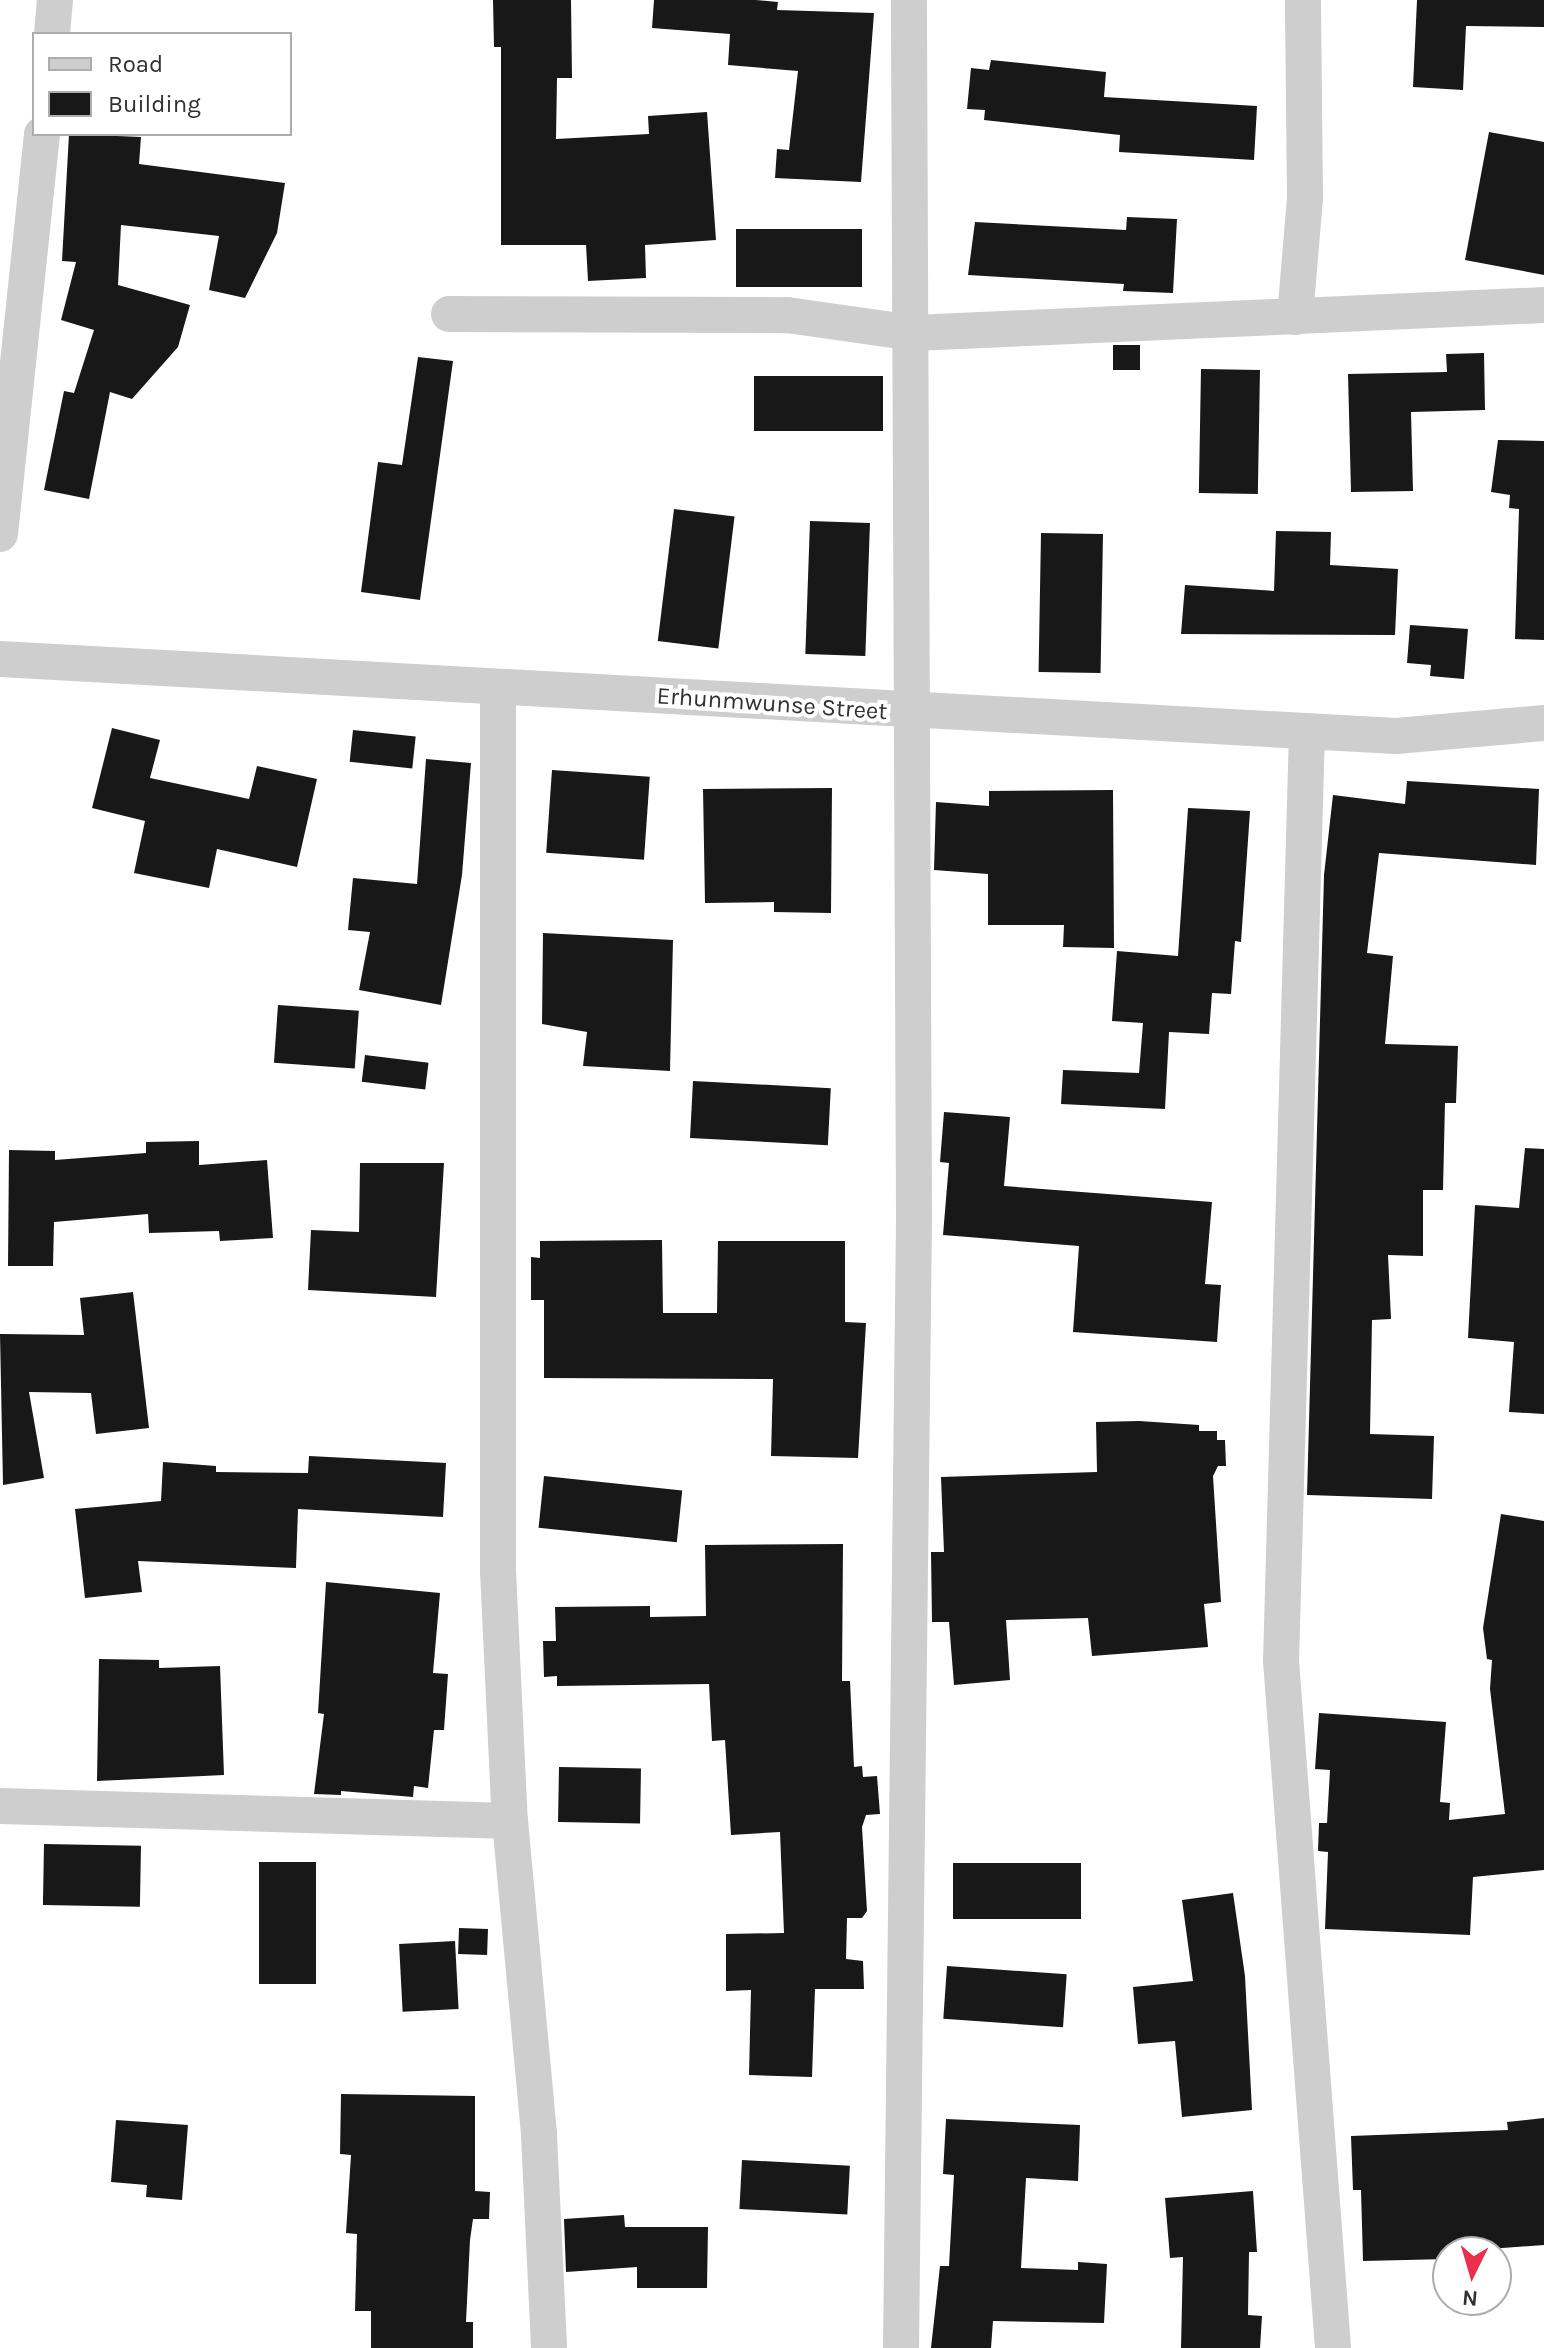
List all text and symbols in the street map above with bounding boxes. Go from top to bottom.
legend [32,32,292,136]
text: Road [108,50,163,78]
text: Building [108,90,201,118]
street label: Erhunmwunse Street [656,682,888,726]
north arrow [1432,2236,1512,2316]
text: N [1461,2284,1479,2312]

